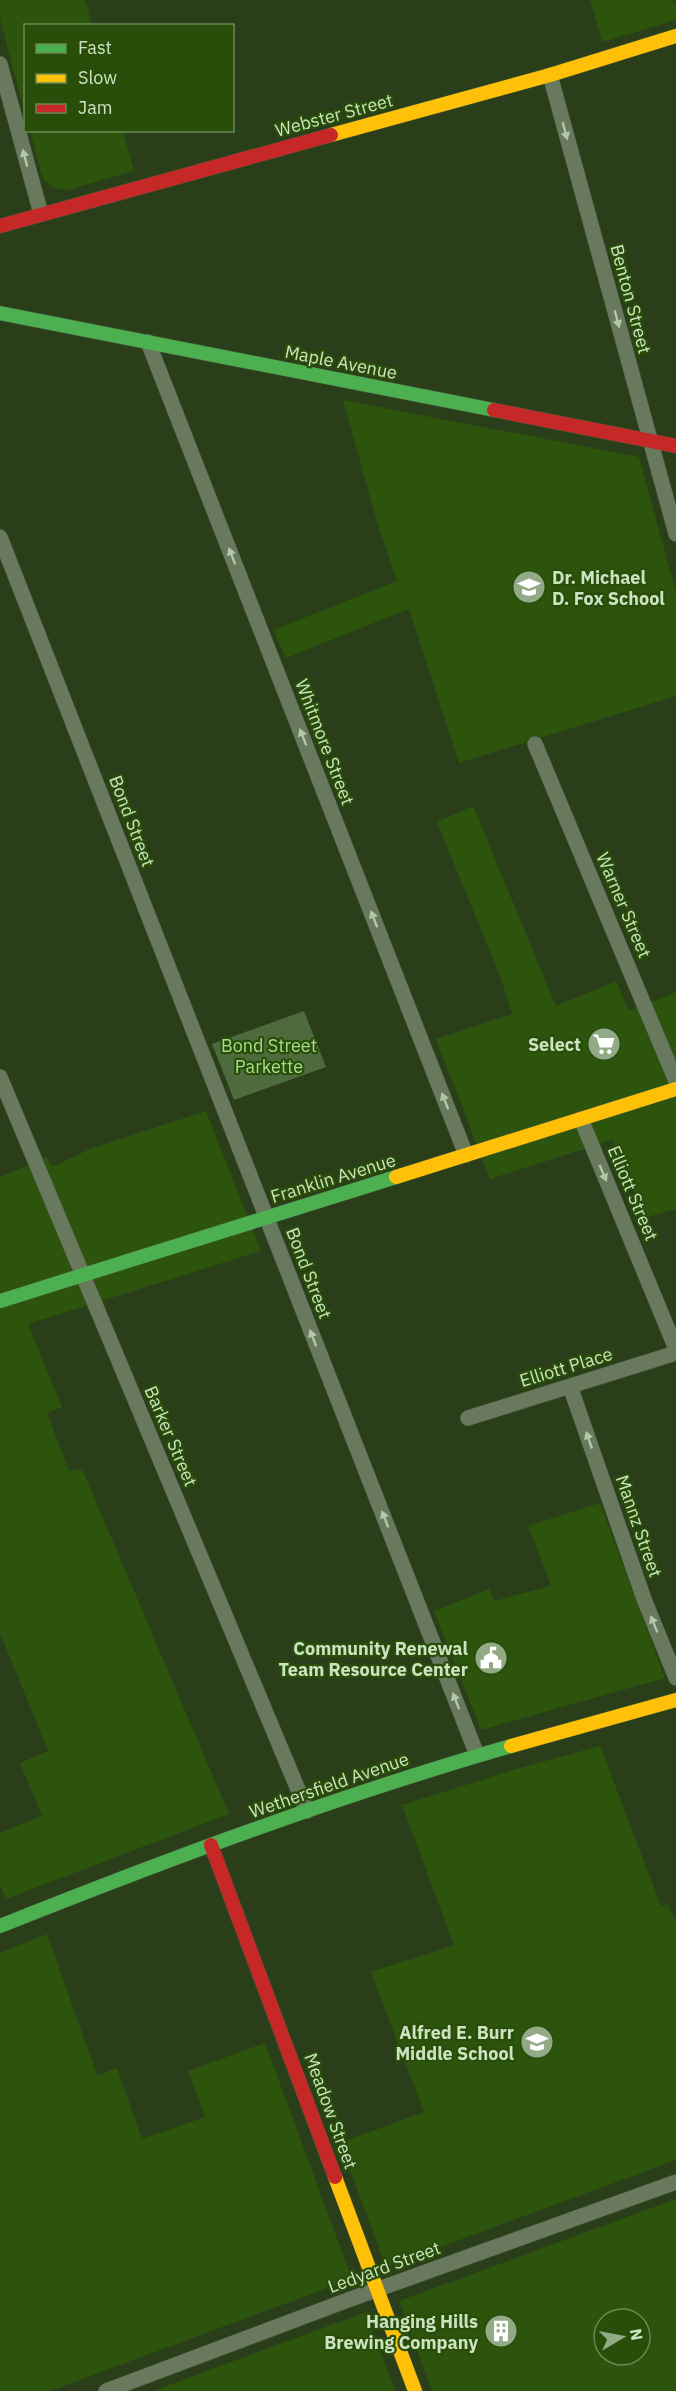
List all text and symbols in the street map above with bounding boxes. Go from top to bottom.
legend [24,24,234,132]
text: Fast [78,36,112,59]
text: Slow [78,66,117,89]
street label: Webster Street [273,88,395,142]
text: Jam [78,96,113,119]
one-way arrow [561,122,571,140]
one-way arrow [20,148,30,167]
street label: Benton Street [605,242,657,356]
one-way arrow [612,310,622,329]
street label: Maple Avenue [283,340,399,384]
one-way arrow [227,547,236,565]
place label: Dr. Michael D. Fox School [552,566,665,610]
school or university icon: Dr. Michael D. Fox School [511,569,547,605]
street label: Whitmore Street [290,676,360,808]
one-way arrow [298,728,308,746]
street label: Bond Street [104,772,160,870]
street label: Warner Street [591,849,657,961]
one-way arrow [369,910,378,928]
supermarket icon: Select [586,1026,622,1062]
place label: Select [528,1033,581,1056]
park label: Bond Street Parkette [221,1034,317,1078]
one-way arrow [440,1091,450,1109]
street label: Elliott Street [603,1142,663,1244]
street label: Franklin Avenue [268,1148,398,1208]
one-way arrow [598,1165,608,1183]
street label: Bond Street [281,1224,337,1322]
one-way arrow [308,1328,318,1346]
street label: Elliott Place [517,1342,615,1392]
street label: Barker Street [139,1382,203,1490]
one-way arrow [583,1431,593,1449]
street label: Mannz Street [611,1472,667,1580]
one-way arrow [380,1510,389,1528]
one-way arrow [649,1615,658,1633]
place label: Community Renewal Team Resource Center [278,1637,469,1681]
public building icon: Community Renewal Team Resource Center [473,1640,509,1676]
one-way arrow [451,1691,461,1709]
street label: Wethersfield Avenue [246,1747,412,1823]
place label: Alfred E. Burr Middle School [395,2021,515,2065]
school or university icon: Alfred E. Burr Middle School [519,2024,555,2060]
street label: Meadow Street [299,2050,363,2172]
street label: Ledyard Street [325,2236,443,2298]
north arrow [592,2307,652,2367]
place label: Hanging Hills Brewing Company [324,2310,478,2354]
building icon: Hanging Hills Brewing Company [483,2313,519,2349]
text: N [626,2327,648,2342]

